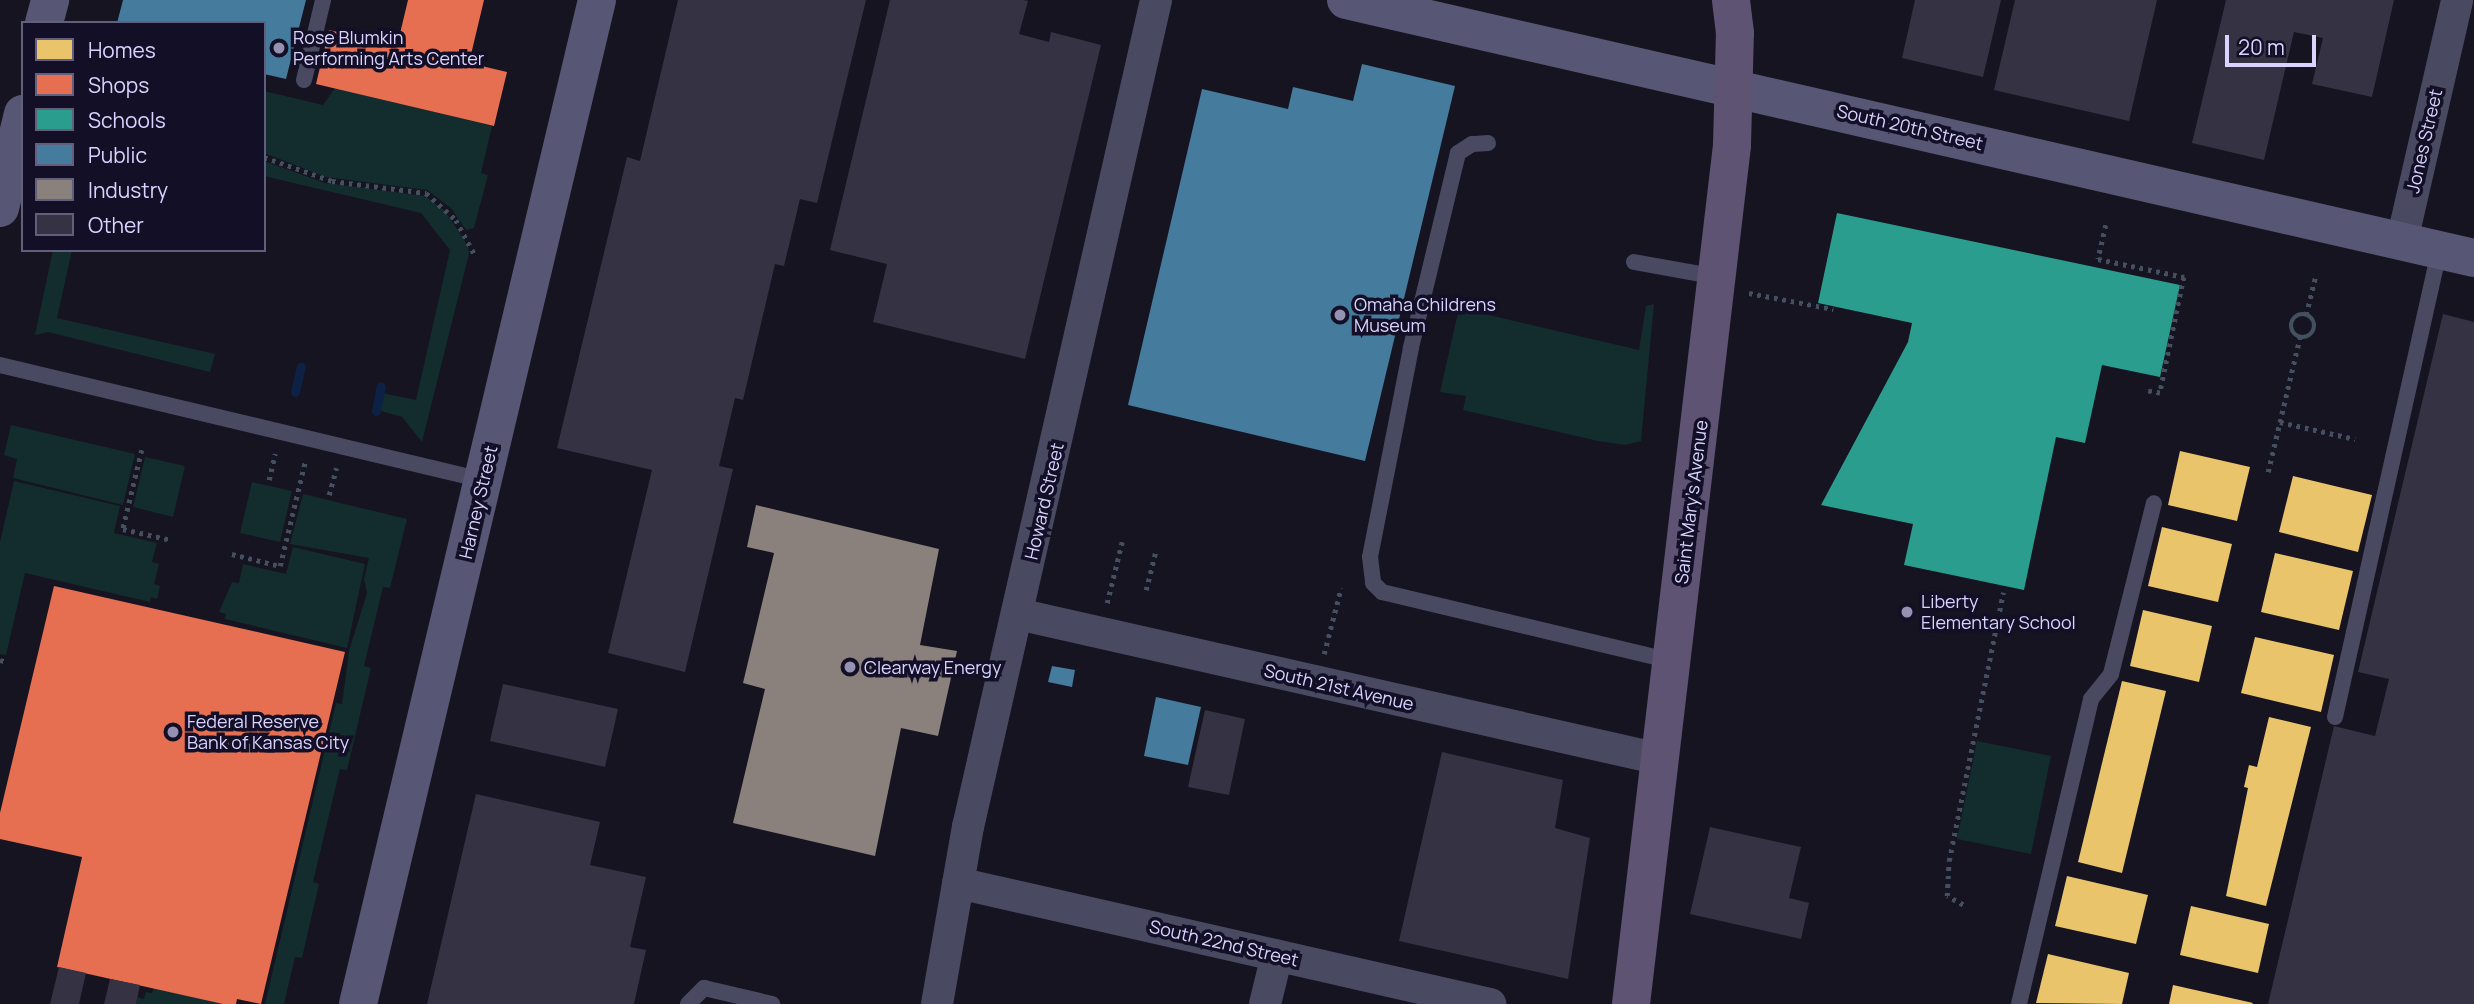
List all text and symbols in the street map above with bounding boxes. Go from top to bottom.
legend [21,21,266,252]
scale bar [2229,21,2320,65]
place label: Rose Blumkin Performing Arts Center [293,27,484,70]
text: 20 m [2238,33,2285,61]
text: Homes [88,36,156,64]
marker: Rose Blumkin Performing Arts Center [271,40,287,56]
text: Shops [88,71,149,99]
street label: Jones Street [2402,87,2446,195]
street label: South 20th Street [1835,100,1985,154]
text: Schools [88,106,166,134]
text: Public [88,141,147,169]
text: Industry [88,176,168,204]
text: Other [88,211,144,239]
place label: Omaha Childrens Museum [1354,294,1496,336]
marker: Omaha Childrens Museum [1332,307,1348,323]
street label: Saint Mary's Avenue [1670,419,1712,585]
street label: Howard Street [1020,440,1068,562]
street label: Harney Street [454,443,502,561]
place label: Liberty Elementary School [1921,591,2076,634]
marker: Liberty Elementary School [1899,604,1915,620]
place label: Clearway Energy [864,656,1001,678]
marker: Clearway Energy [842,659,858,675]
street label: South 21st Avenue [1262,659,1416,715]
place label: Federal Reserve Bank of Kansas City [187,711,349,754]
marker: Federal Reserve Bank of Kansas City [165,724,181,740]
street label: South 22nd Street [1147,915,1301,971]

